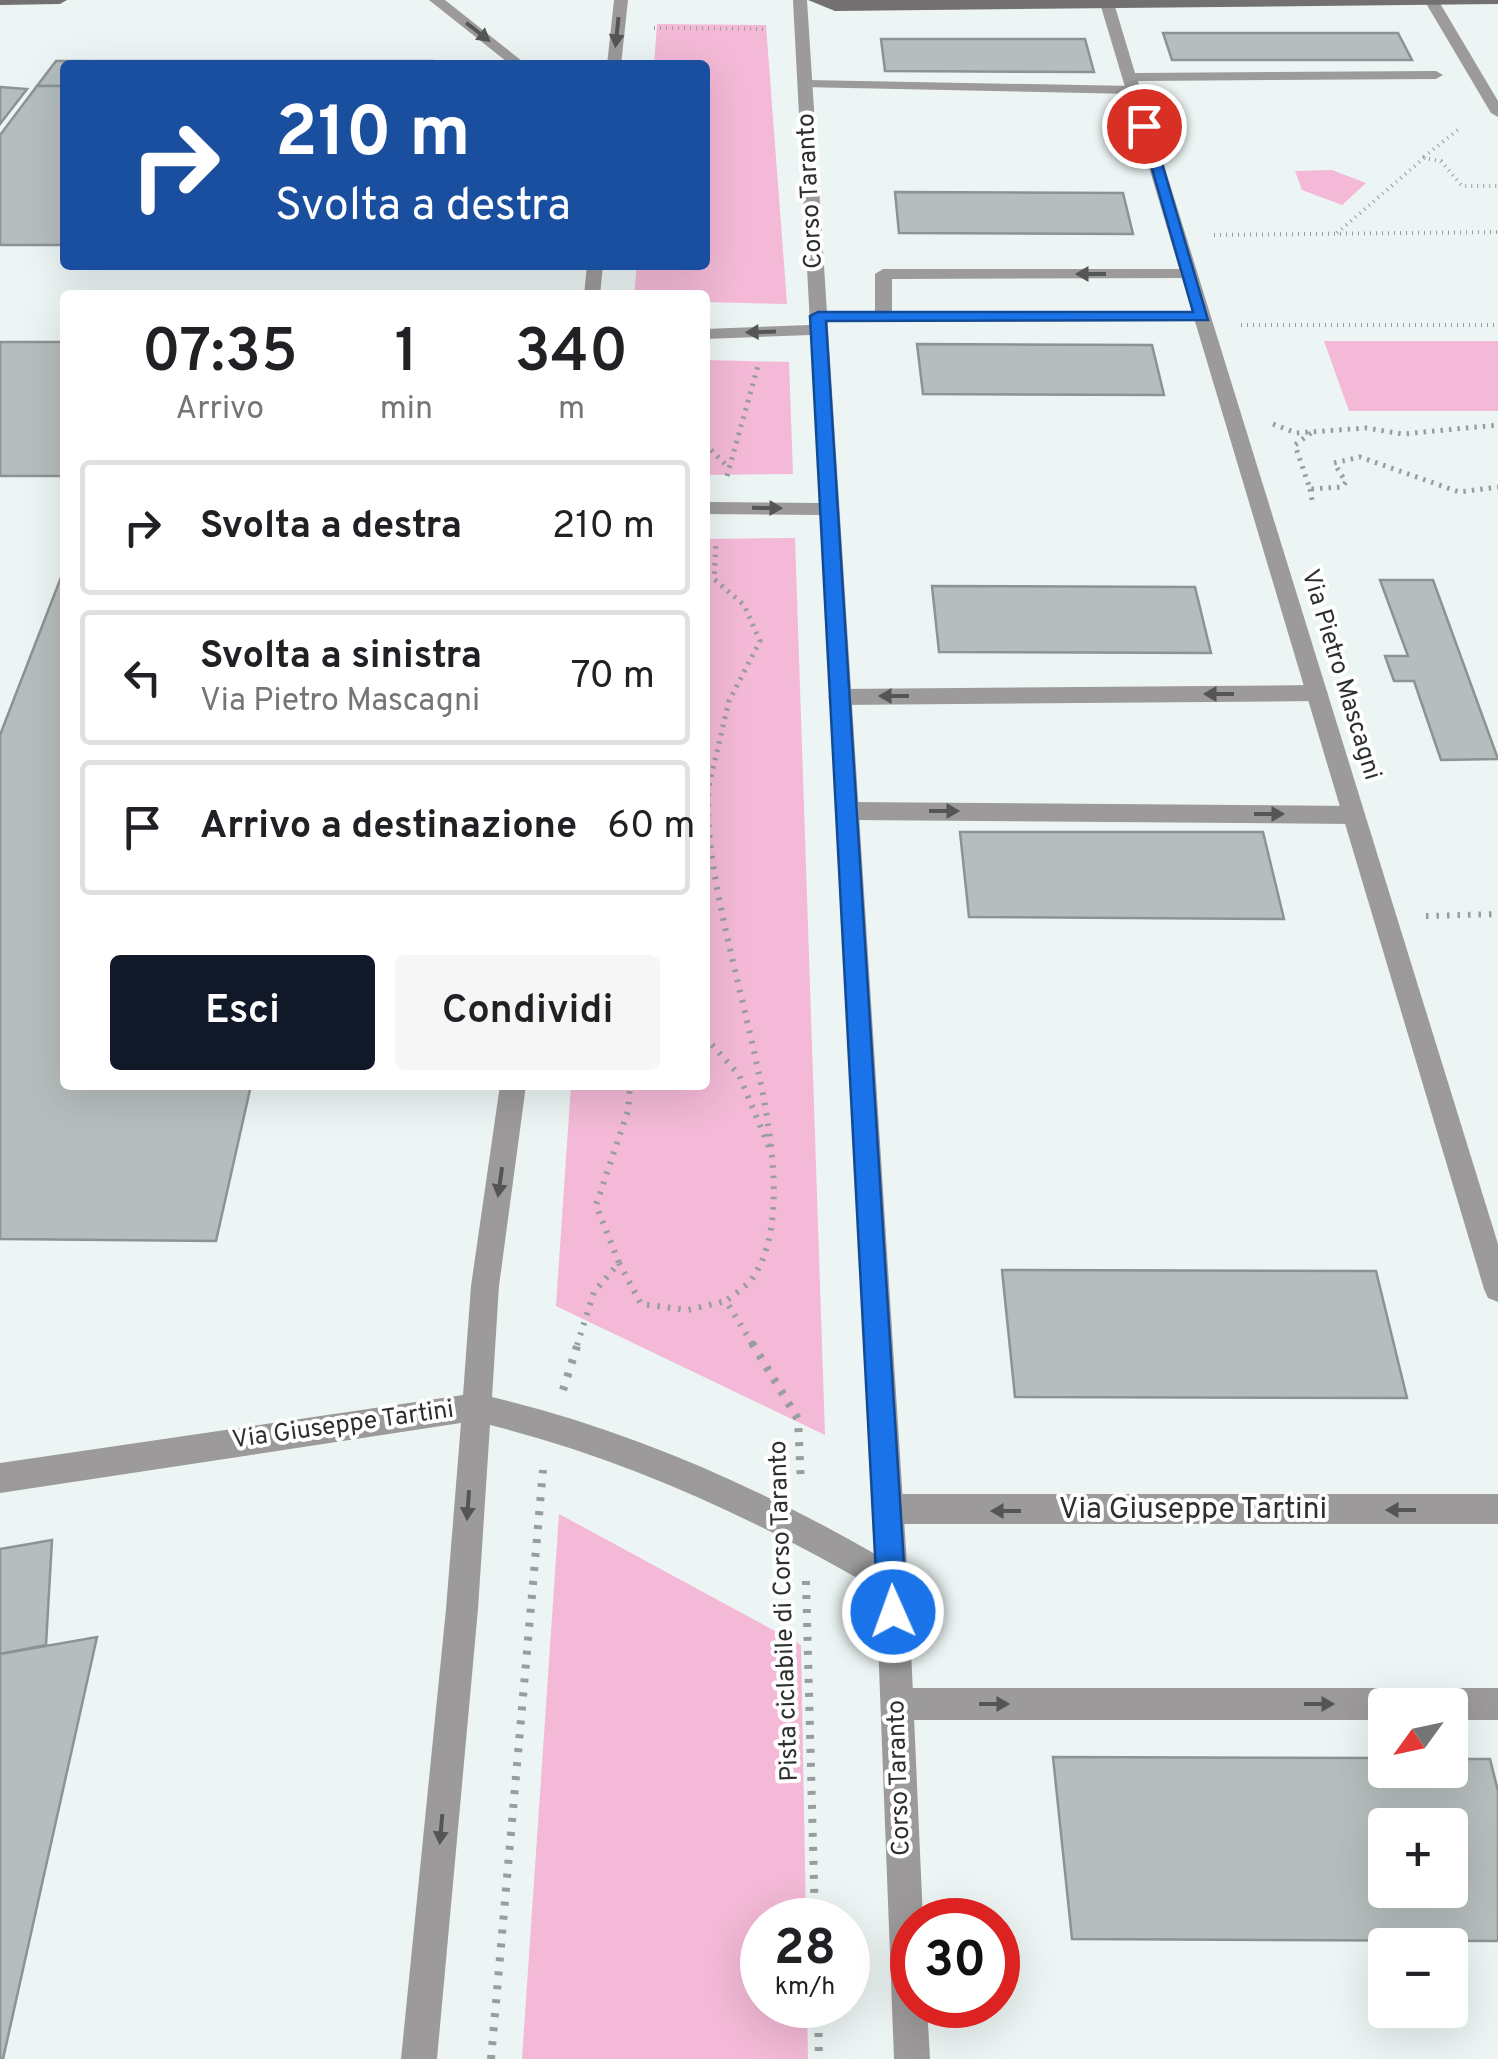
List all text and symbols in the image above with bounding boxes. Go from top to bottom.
one-way arrow [609,17,625,49]
one-way arrow [465,22,491,42]
pin [1102,84,1187,169]
text: 210 m [275,92,471,181]
icon: arrive [1117,99,1172,154]
icon: right [110,100,240,230]
street label: Corso Taranto [791,112,831,270]
text: Svolta a destra [275,179,571,236]
one-way arrow [1075,266,1107,282]
text: 07:35 [142,317,298,393]
text: 1 [395,317,418,393]
text: 340 [515,317,628,393]
one-way arrow [745,324,777,340]
text: Arrivo [176,390,264,430]
text: min [380,390,433,430]
text: m [558,390,585,430]
icon: right [115,500,170,555]
one-way arrow [751,500,783,516]
text: Svolta a destra [200,503,462,552]
text: 210 m [552,503,655,552]
street label: Via Pietro Mascagni [1293,566,1387,784]
text: Svolta a sinistra [200,633,482,682]
icon: left [115,650,170,705]
text: 70 m [571,653,655,702]
text: Via Pietro Mascagni [200,682,480,722]
one-way arrow [1203,686,1235,702]
one-way arrow [878,689,910,705]
icon: arrive [115,800,170,855]
text: Arrivo a destinazione [200,803,577,852]
text: 60 m [607,803,696,852]
one-way arrow [929,804,961,820]
one-way arrow [1254,806,1286,822]
button: Esci [110,955,375,1070]
button: Condividi [395,955,660,1070]
one-way arrow [491,1166,507,1198]
street label: Via Giuseppe Tartini [230,1395,456,1457]
street label: Pista ciclabile di Corso Taranto [763,1440,807,1782]
one-way arrow [460,1490,476,1521]
street label: Via Giuseppe Tartini [1059,1492,1327,1529]
one-way arrow [1384,1502,1416,1518]
one-way arrow [989,1503,1021,1519]
position arrow [841,1560,945,1664]
north arrow [1368,1688,1468,1788]
map controls [1368,1688,1468,2028]
one-way arrow [979,1696,1011,1712]
one-way arrow [1304,1696,1336,1712]
street label: Corso Taranto [881,1700,919,1856]
button: + [1368,1808,1468,1908]
one-way arrow [433,1813,449,1845]
speed limit sign: 30 [890,1898,1020,2028]
text: 28 [774,1919,836,1982]
button: − [1368,1928,1468,2028]
text: km/h [775,1972,835,2004]

